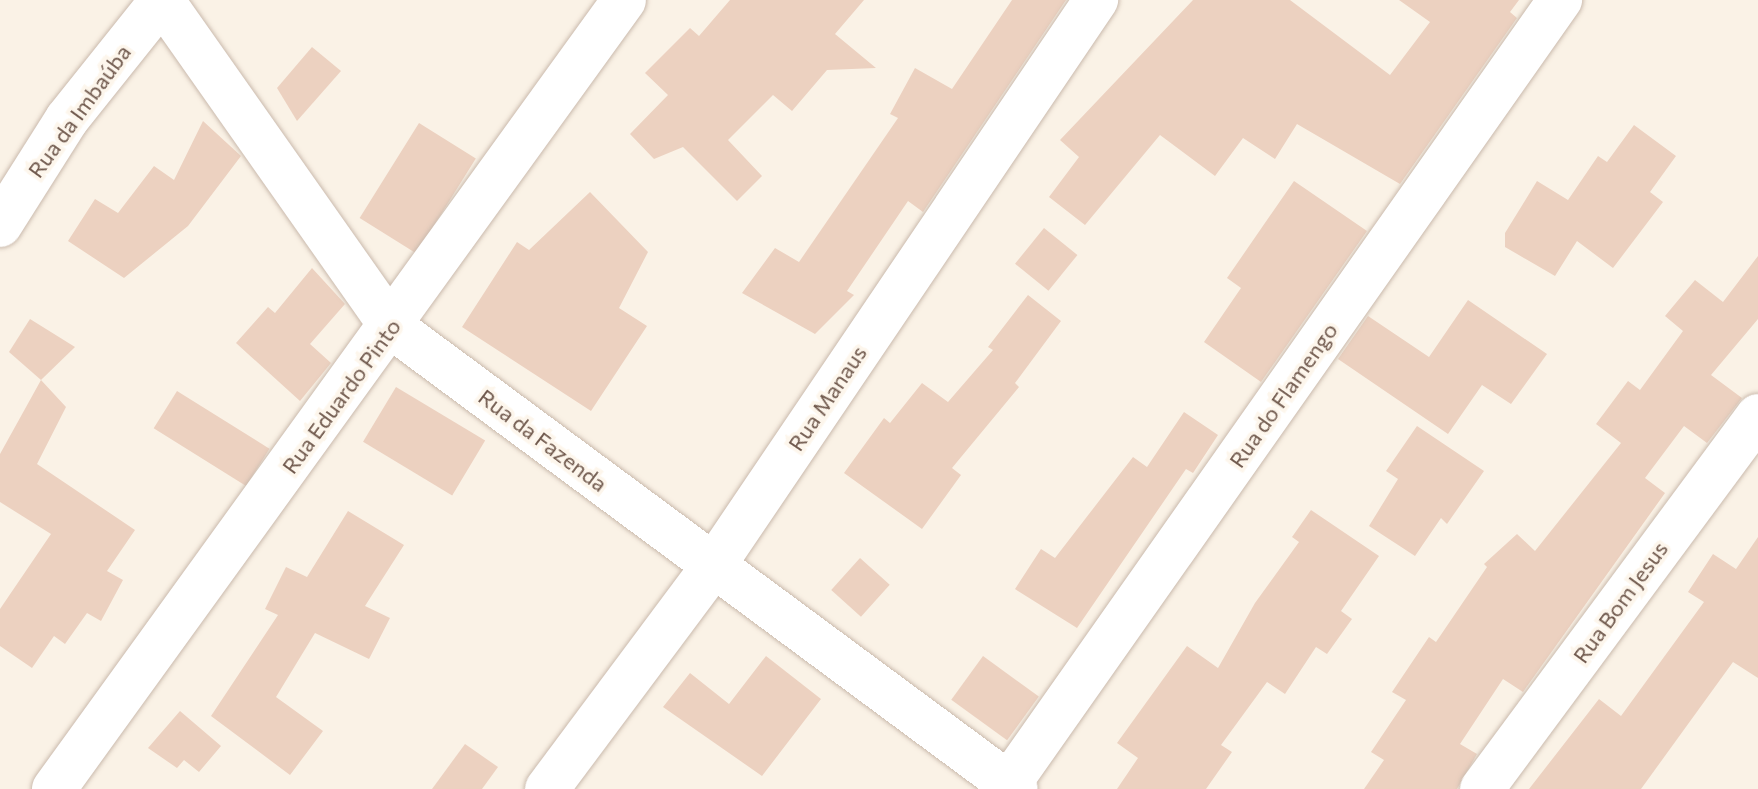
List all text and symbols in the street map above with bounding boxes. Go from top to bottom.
street label: Rua da Imbaúba [22,39,136,183]
street label: Rua Eduardo Pinto [276,314,406,478]
street label: Rua do Flamengo [1223,318,1343,472]
street label: Rua Manaus [782,340,872,456]
street label: Rua da Fazenda [474,383,612,497]
street label: Rua Bom Jesus [1567,536,1673,668]

